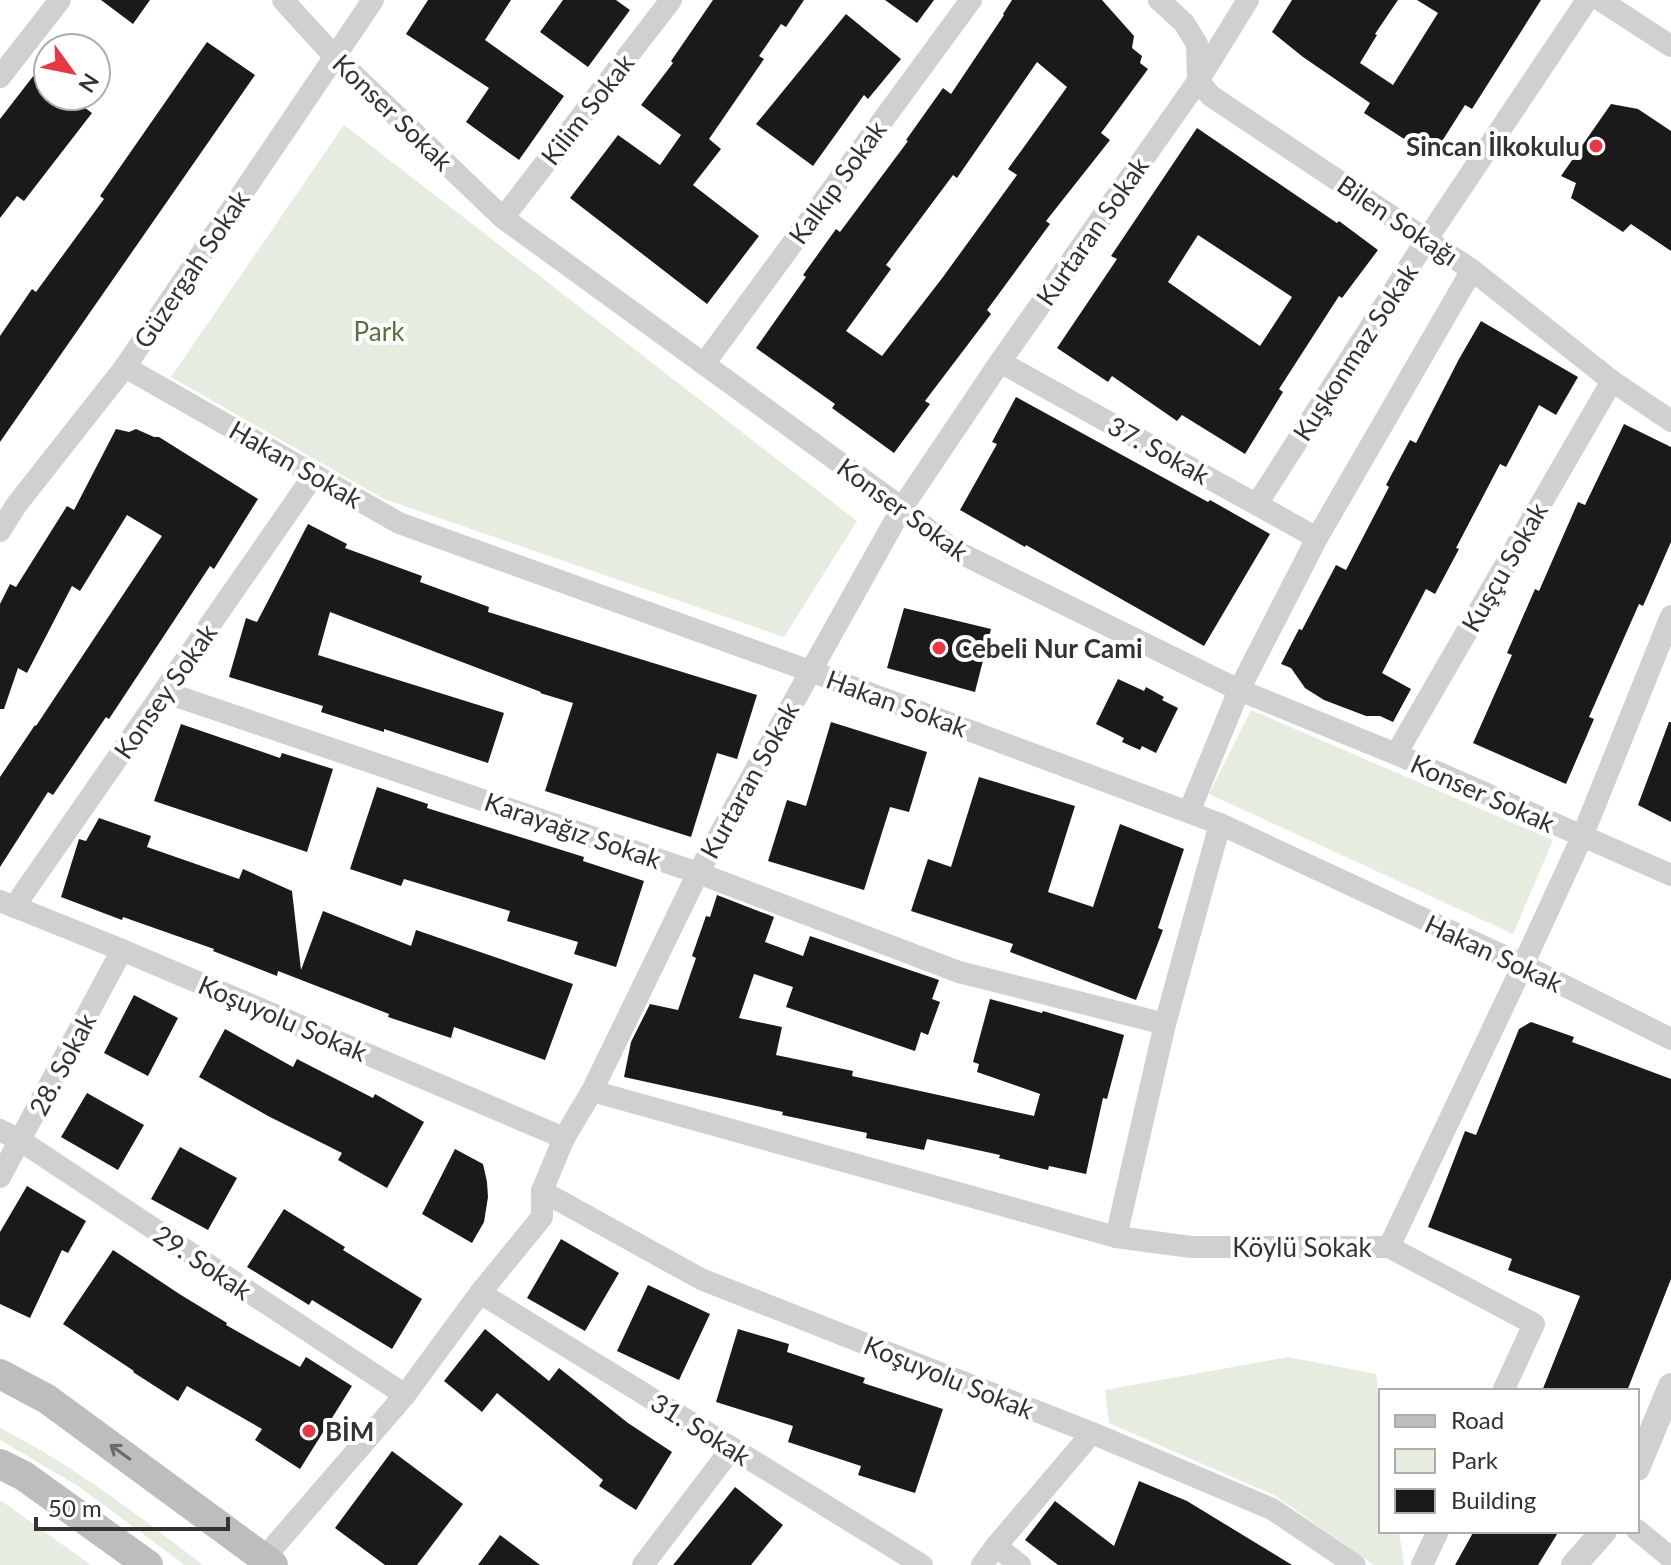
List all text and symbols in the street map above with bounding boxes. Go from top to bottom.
north arrow [32,32,112,112]
street label: Konser Sokak [326,47,460,178]
street label: Kilim Sokak [534,47,641,171]
text: N [73,69,105,98]
street label: Kalkıp Sokak [781,113,893,250]
place label: Sincan İlkokulu [1406,130,1580,162]
marker: Sincan İlkokulu [1587,137,1605,155]
street label: Kurtaran Sokak [1029,150,1156,312]
street label: Bilen Sokağı [1332,168,1464,272]
street label: Güzergah Sokak [126,183,256,354]
street label: Kuşkonmaz Sokak [1286,257,1425,447]
park label: Park [354,315,405,347]
street label: 37. Sokak [1103,409,1216,491]
street label: Hakan Sokak [224,413,369,515]
street label: Konser Sokak [831,451,975,568]
street label: Kuşçu Sokak [1454,496,1554,637]
street label: Konsey Sokak [107,617,224,765]
place label: Cebeli Nur Cami [955,632,1143,664]
marker: Cebeli Nur Cami [930,639,948,657]
street label: Hakan Sokak [822,663,973,744]
street label: Kurtaran Sokak [693,695,806,864]
street label: Konser Sokak [1406,747,1561,839]
street label: Karayağız Sokak [481,785,666,875]
street label: Hakan Sokak [1420,907,1568,999]
street label: Koşuyolu Sokak [194,968,373,1068]
street label: 28. Sokak [22,1007,103,1121]
street label: 29. Sokak [148,1218,259,1307]
street label: Köylü Sokak [1232,1231,1372,1263]
street label: Koşuyolu Sokak [860,1328,1039,1426]
street label: 31. Sokak [645,1386,757,1472]
legend [1379,1389,1639,1533]
text: Road [1451,1405,1504,1434]
place label: BİM [325,1415,374,1447]
marker: BİM [300,1422,318,1440]
one-way arrow [109,1444,131,1461]
text: Park [1451,1445,1499,1474]
scale bar [36,1481,228,1531]
text: Building [1451,1485,1536,1514]
text: 50 m [48,1493,102,1522]

